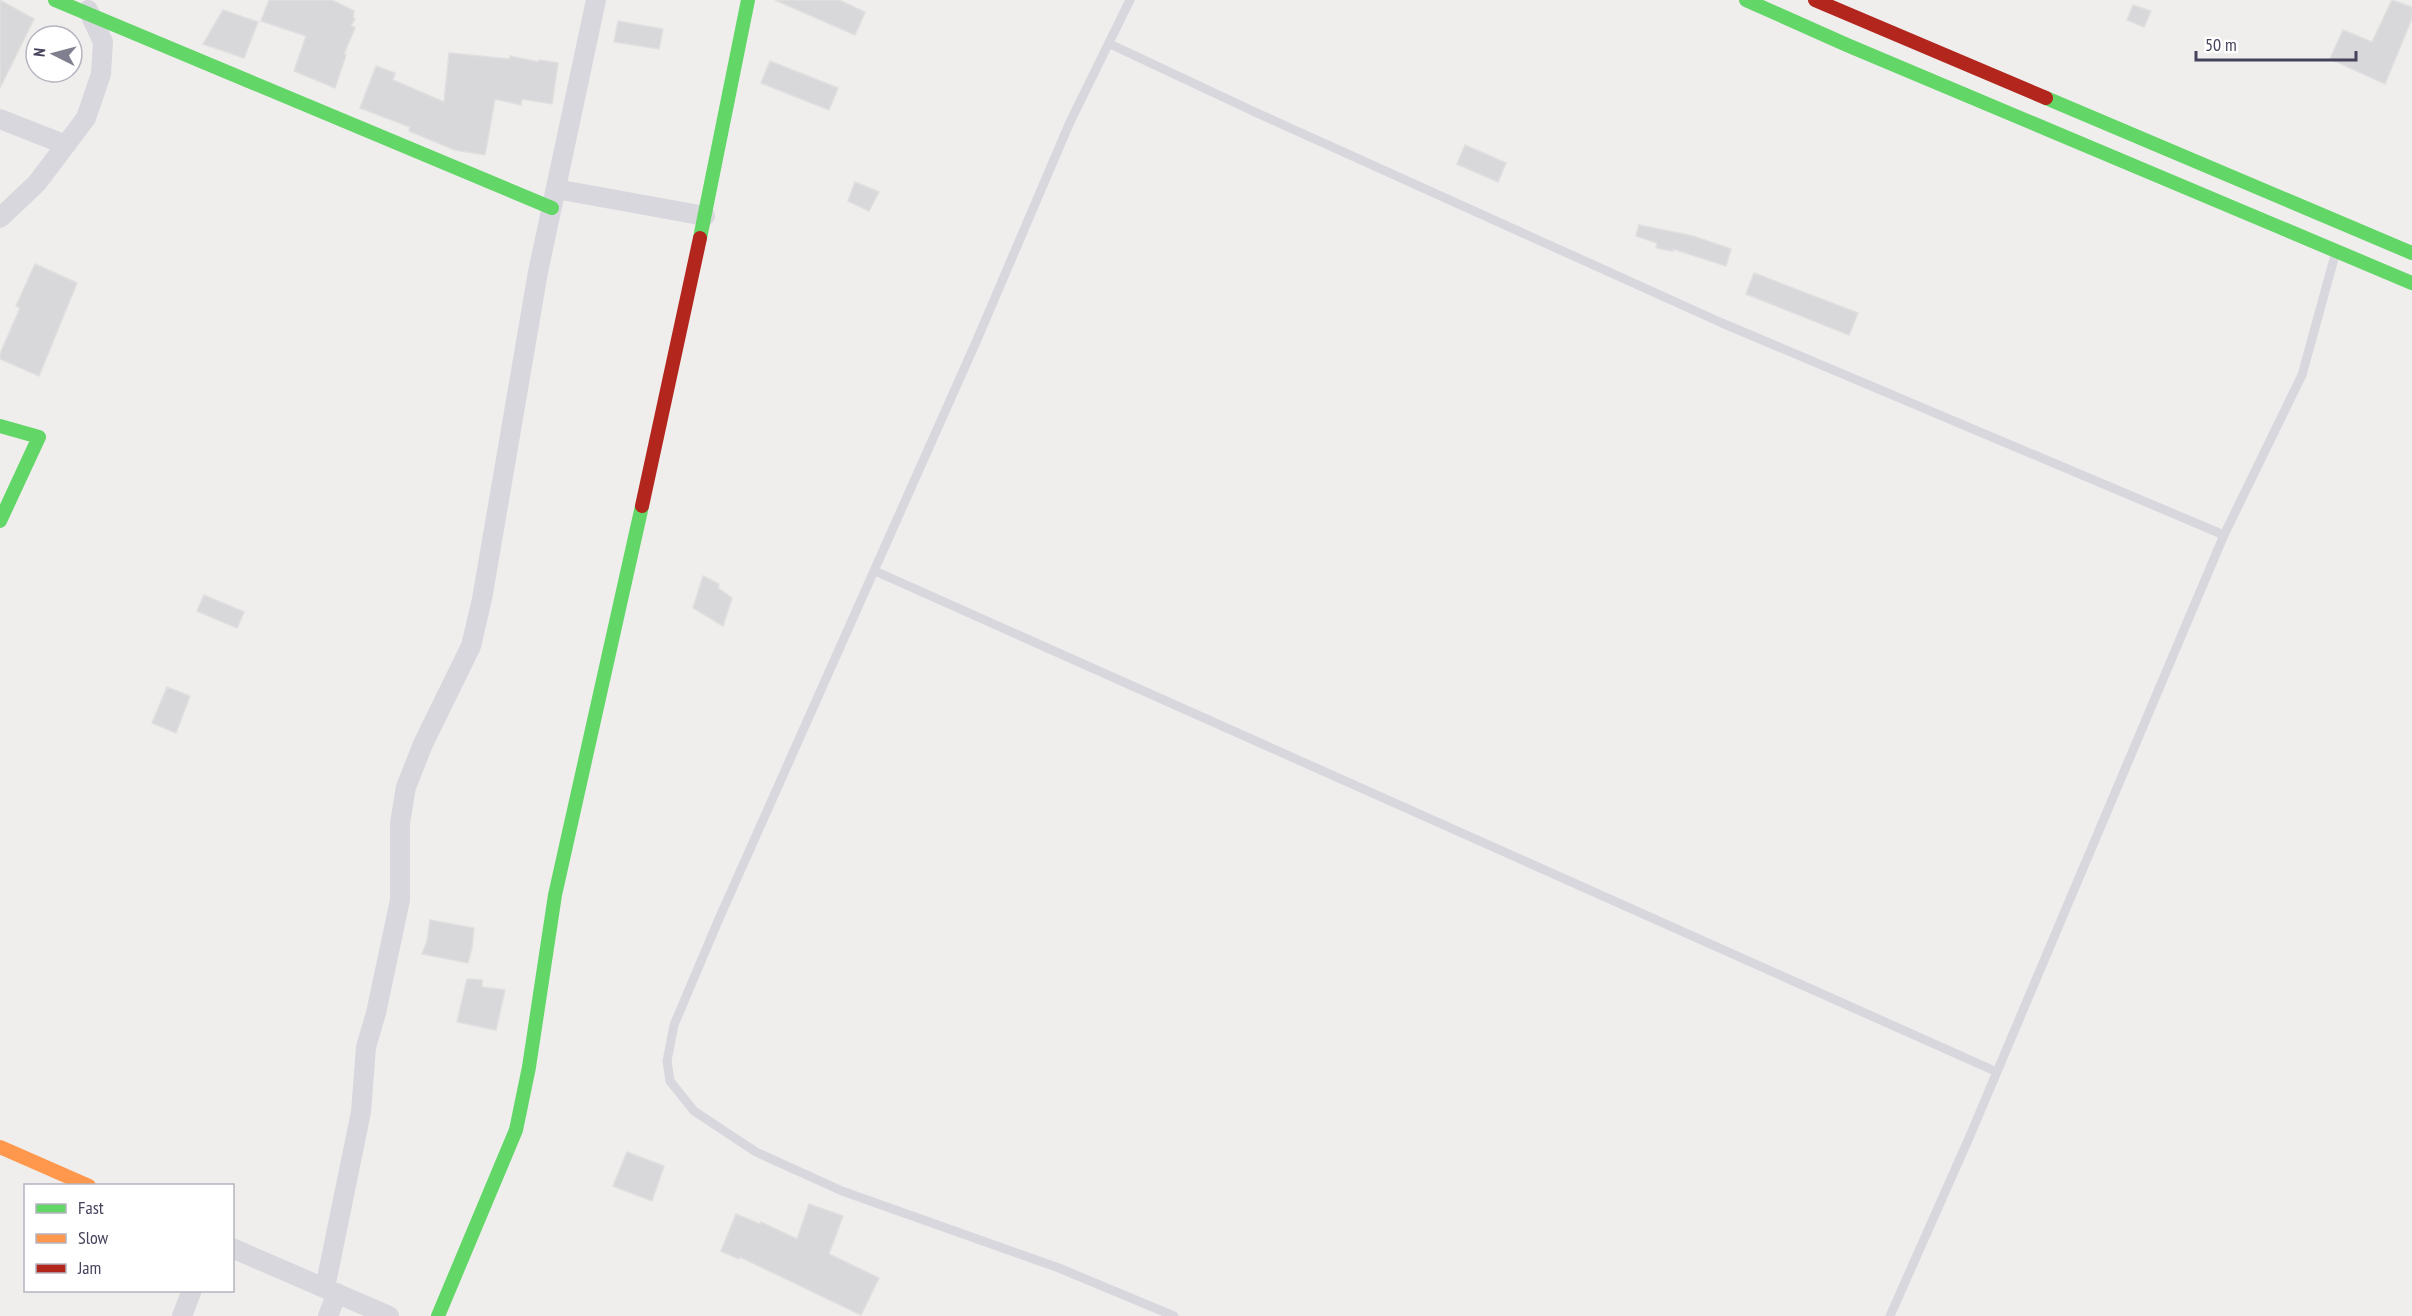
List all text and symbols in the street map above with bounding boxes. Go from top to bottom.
north arrow [24,24,84,84]
scale bar [2196,24,2356,62]
text: 50 m [2205,33,2237,56]
text: N [29,47,49,58]
legend [24,1184,234,1292]
text: Fast [78,1196,104,1219]
text: Slow [78,1226,109,1249]
text: Jam [77,1256,101,1279]

